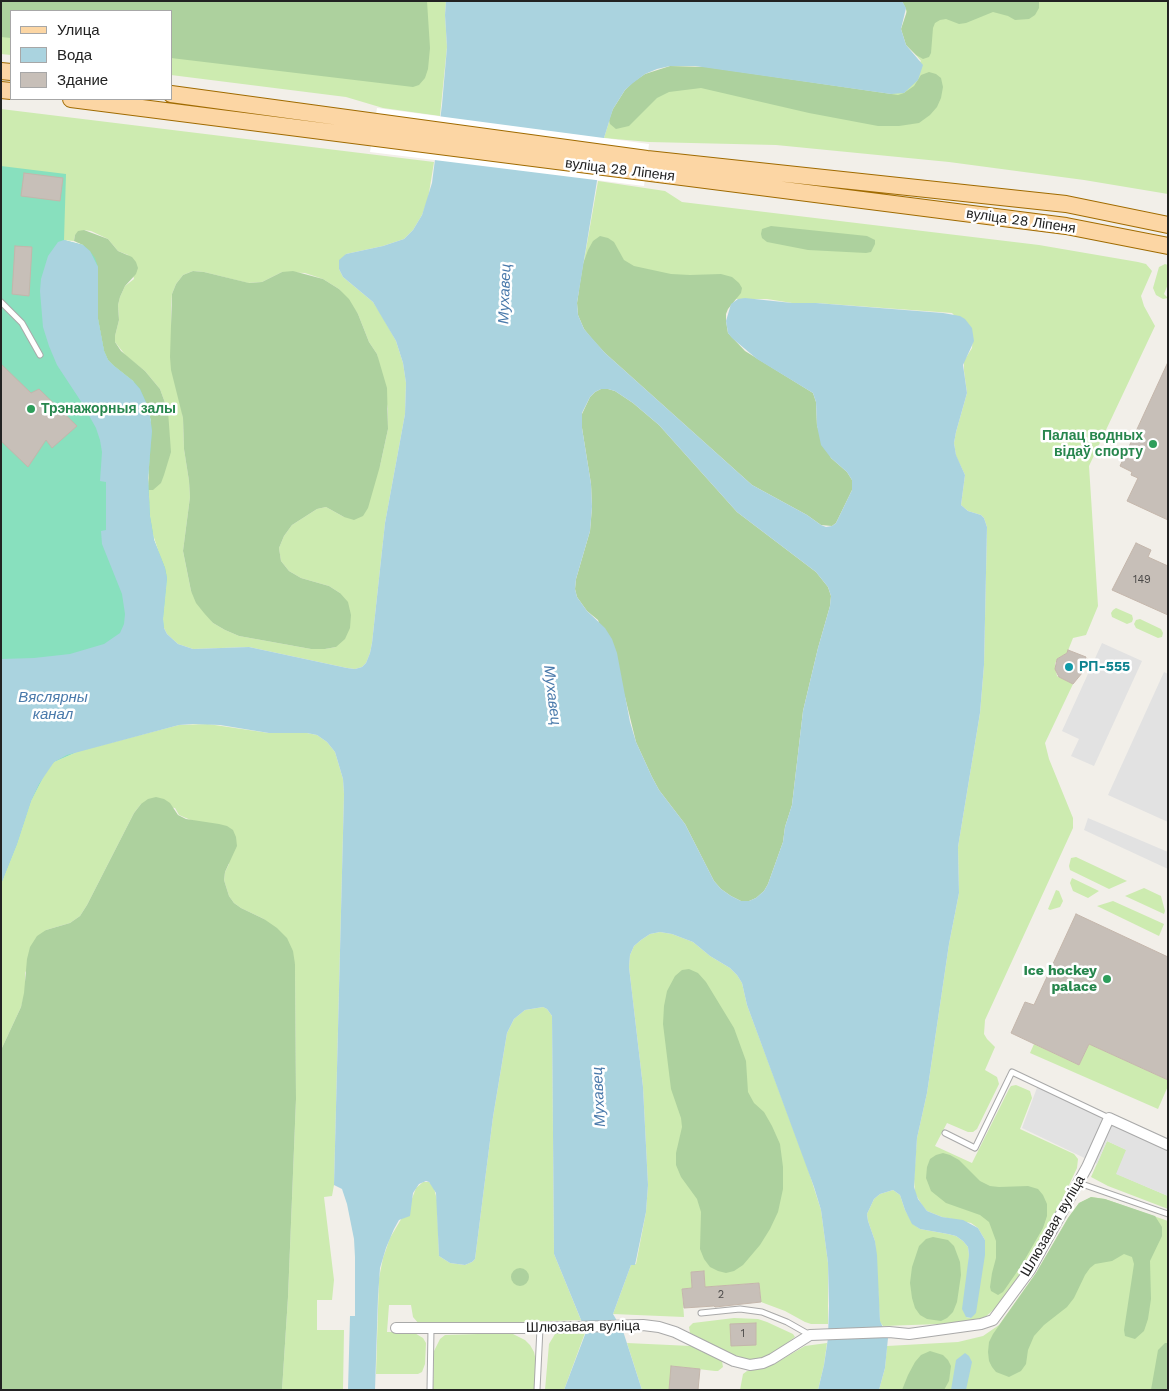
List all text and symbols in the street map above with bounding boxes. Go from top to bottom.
legend [10,10,172,100]
text: Улица [57,21,100,39]
text: Вода [57,46,92,64]
text: Здание [57,71,108,89]
street label: вуліца 28 Ліпеня [564,155,676,185]
street label: вуліца 28 Ліпеня [965,205,1077,237]
water label: Мухавец [495,264,515,324]
place label: Трэнажорныя залы [41,401,176,417]
marker: Трэнажорныя залы [25,403,37,415]
place label: Палац водных відаў спорту [1042,428,1143,461]
marker: Палац водных відаў спорту [1147,438,1159,450]
house number: 149 [1133,573,1151,587]
place label: РП-555 [1079,659,1130,675]
marker: РП-555 [1063,661,1075,673]
water label: Мухавец [539,664,565,726]
water label: Вяслярны канал [18,689,88,724]
place label: Ice hockey palace [1023,963,1097,996]
marker: Ice hockey palace [1101,973,1113,985]
water label: Мухавец [588,1066,610,1128]
street label: Шлюзавая вуліца [1017,1172,1089,1280]
house number: 2 [718,1288,724,1302]
street label: Шлюзавая вуліца [526,1318,640,1336]
house number: 1 [741,1327,745,1341]

